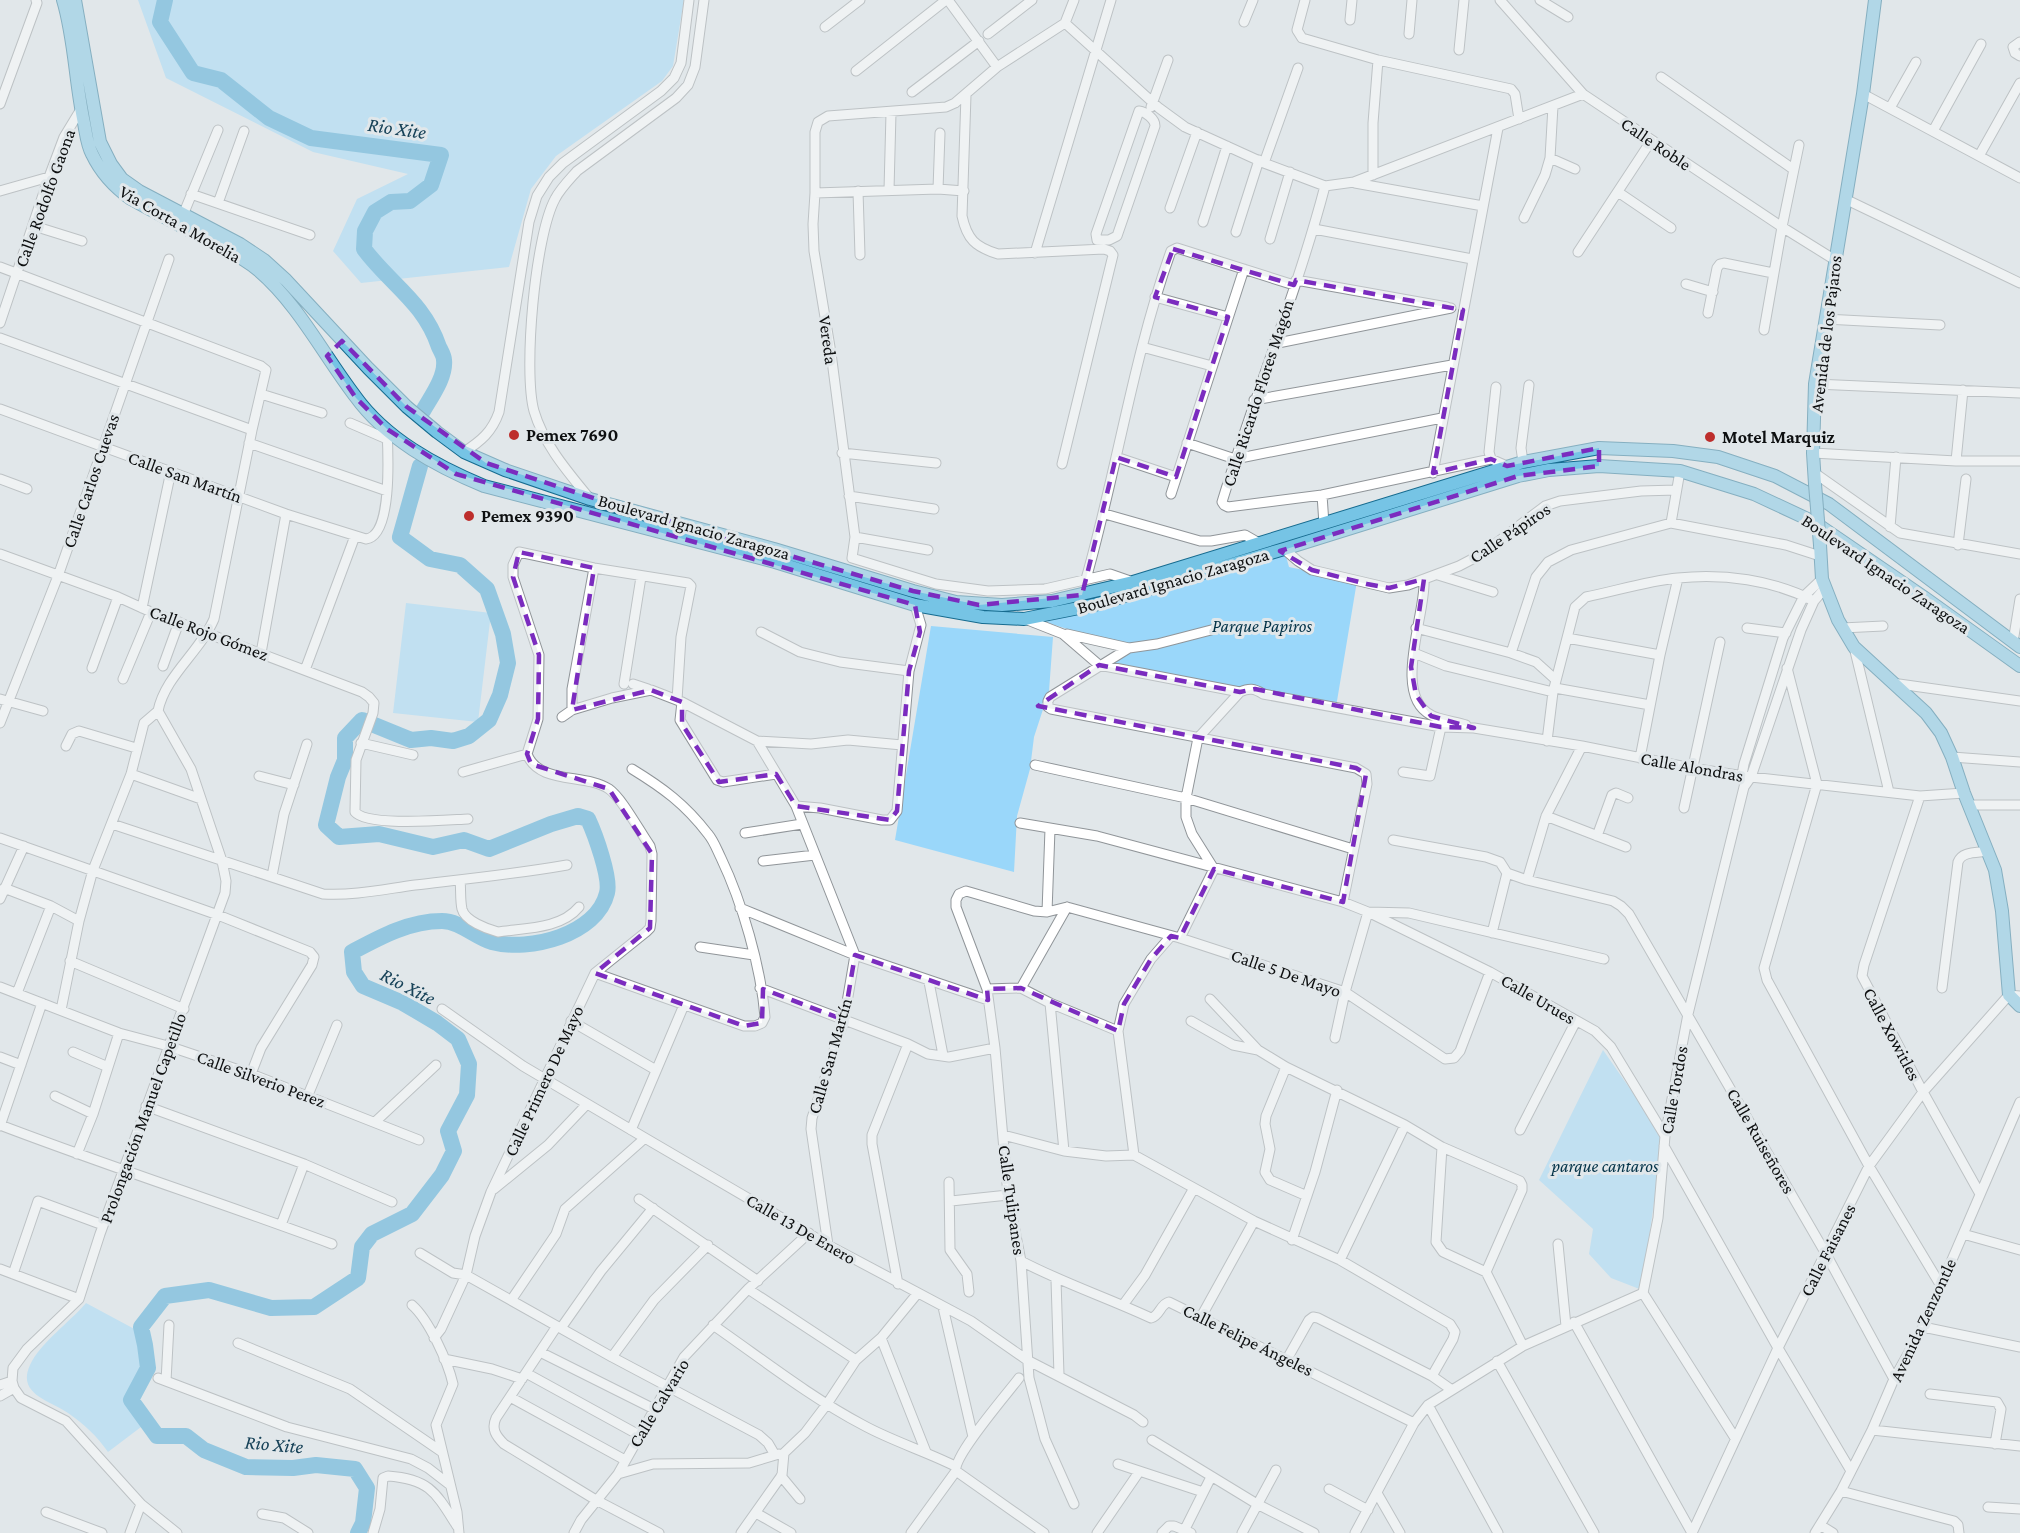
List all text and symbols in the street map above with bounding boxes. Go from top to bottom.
water label: Rio Xite [366,113,428,143]
street label: Calle Roble [1617,113,1695,175]
street label: Calle Rodolfo Gaona [11,126,79,270]
street label: Via Corta a Morelia [116,181,244,267]
street label: Avenida de los Pajaros [1806,254,1847,414]
street label: Calle Ricardo Flores Magón [1218,297,1298,489]
street label: Vereda [815,314,841,366]
street label: Calle Carlos Cuevas [59,411,123,551]
place label: Pemex 7690 [526,425,618,445]
place label: Motel Marquiz [1722,427,1835,447]
marker: Pemex 7690 [507,428,521,442]
marker: Motel Marquiz [1703,430,1717,444]
street label: Calle San Martín [125,447,245,507]
street label: Boulevard Ignacio Zaragoza [596,490,792,564]
street label: Calle Pápiros [1466,499,1554,567]
place label: Pemex 9390 [481,506,574,526]
marker: Pemex 9390 [462,509,476,523]
street label: Boulevard Ignacio Zaragoza [1798,510,1974,638]
street label: Boulevard Ignacio Zaragoza [1075,544,1271,618]
street label: Calle Rojo Gómez [147,601,271,666]
park label: Parque Papiros [1212,616,1313,636]
street label: Calle Alondras [1639,748,1745,786]
street label: Calle 5 De Mayo [1228,945,1344,1001]
water label: Rio Xite [377,963,439,1009]
street label: Calle Urues [1497,970,1579,1028]
street label: Calle Xowitles [1859,984,1925,1084]
street label: Calle San Martín [804,996,856,1116]
street label: Calle Primero De Mayo [500,1002,588,1160]
street label: Prolongación Manuel Capetillo [96,1010,190,1226]
street label: Calle Tordos [1656,1044,1692,1136]
street label: Calle Silverio Perez [194,1047,328,1112]
street label: Calle Ruiseñores [1723,1085,1799,1197]
street label: Calle Tulipanes [994,1144,1030,1256]
park label: parque cantaros [1549,1156,1659,1176]
street label: Calle 13 De Enero [743,1190,859,1268]
street label: Calle Faisanes [1796,1200,1860,1300]
street label: Avenida Zenzontle [1886,1255,1960,1385]
street label: Calle Felipe Ángeles [1180,1300,1316,1380]
street label: Calle Calvario [625,1355,693,1451]
water label: Rio Xite [244,1430,305,1458]

